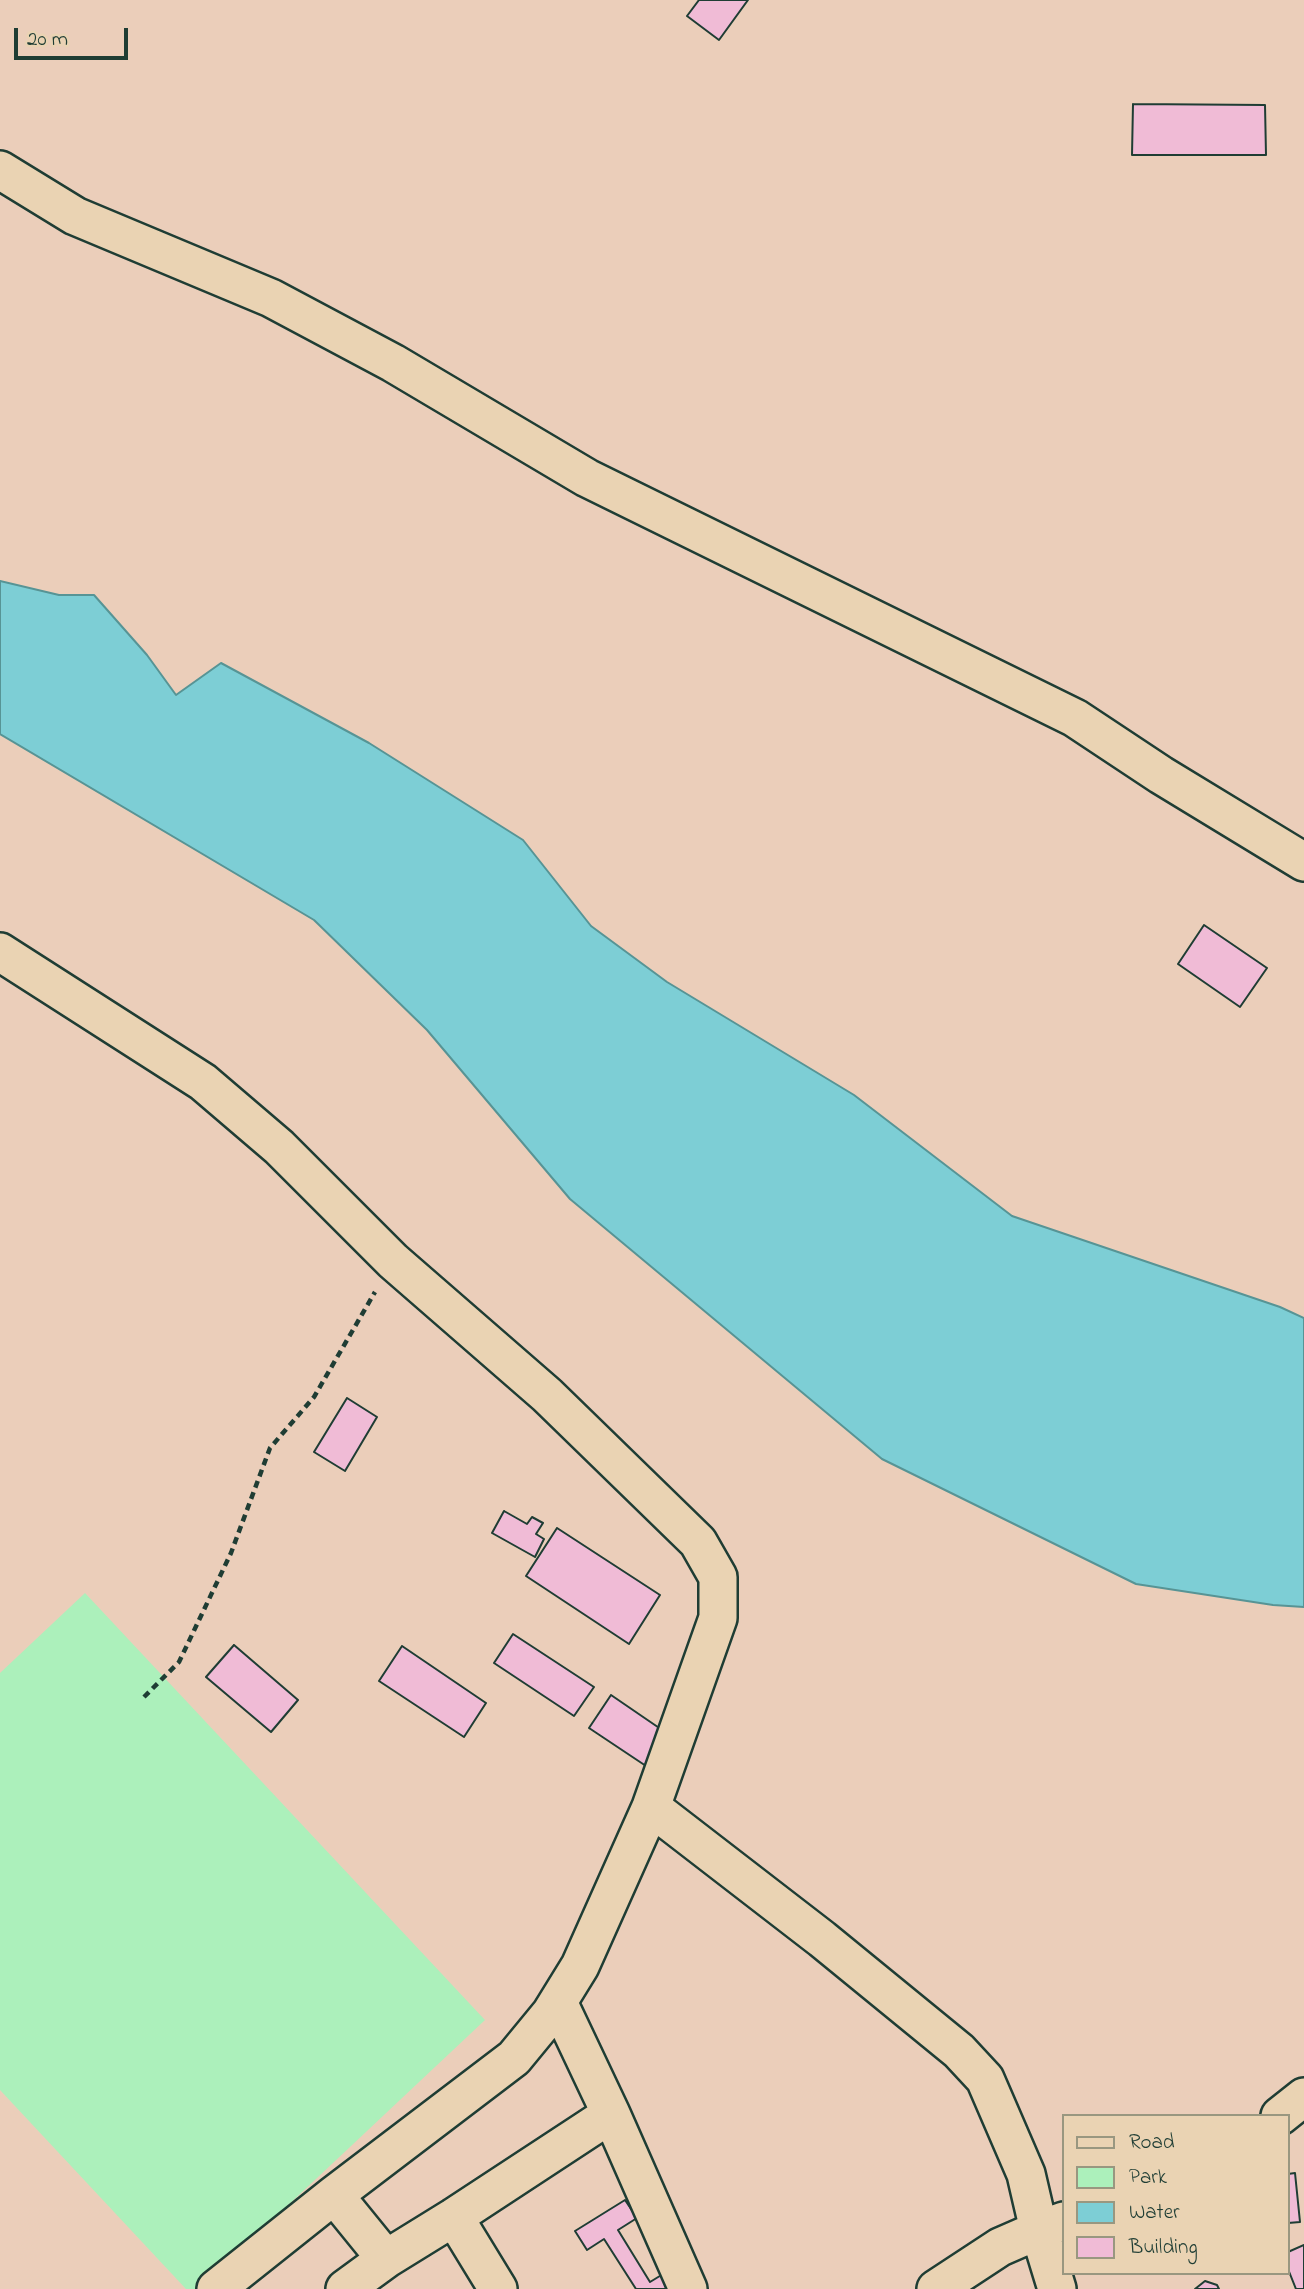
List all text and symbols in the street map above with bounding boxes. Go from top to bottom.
scale bar [18,14,131,58]
text: 20 m [27,25,68,55]
legend [1062,2114,1290,2275]
text: Road [1129,2128,1175,2158]
text: Park [1129,2163,1167,2193]
text: Water [1129,2198,1180,2228]
text: Building [1129,2233,1198,2263]

